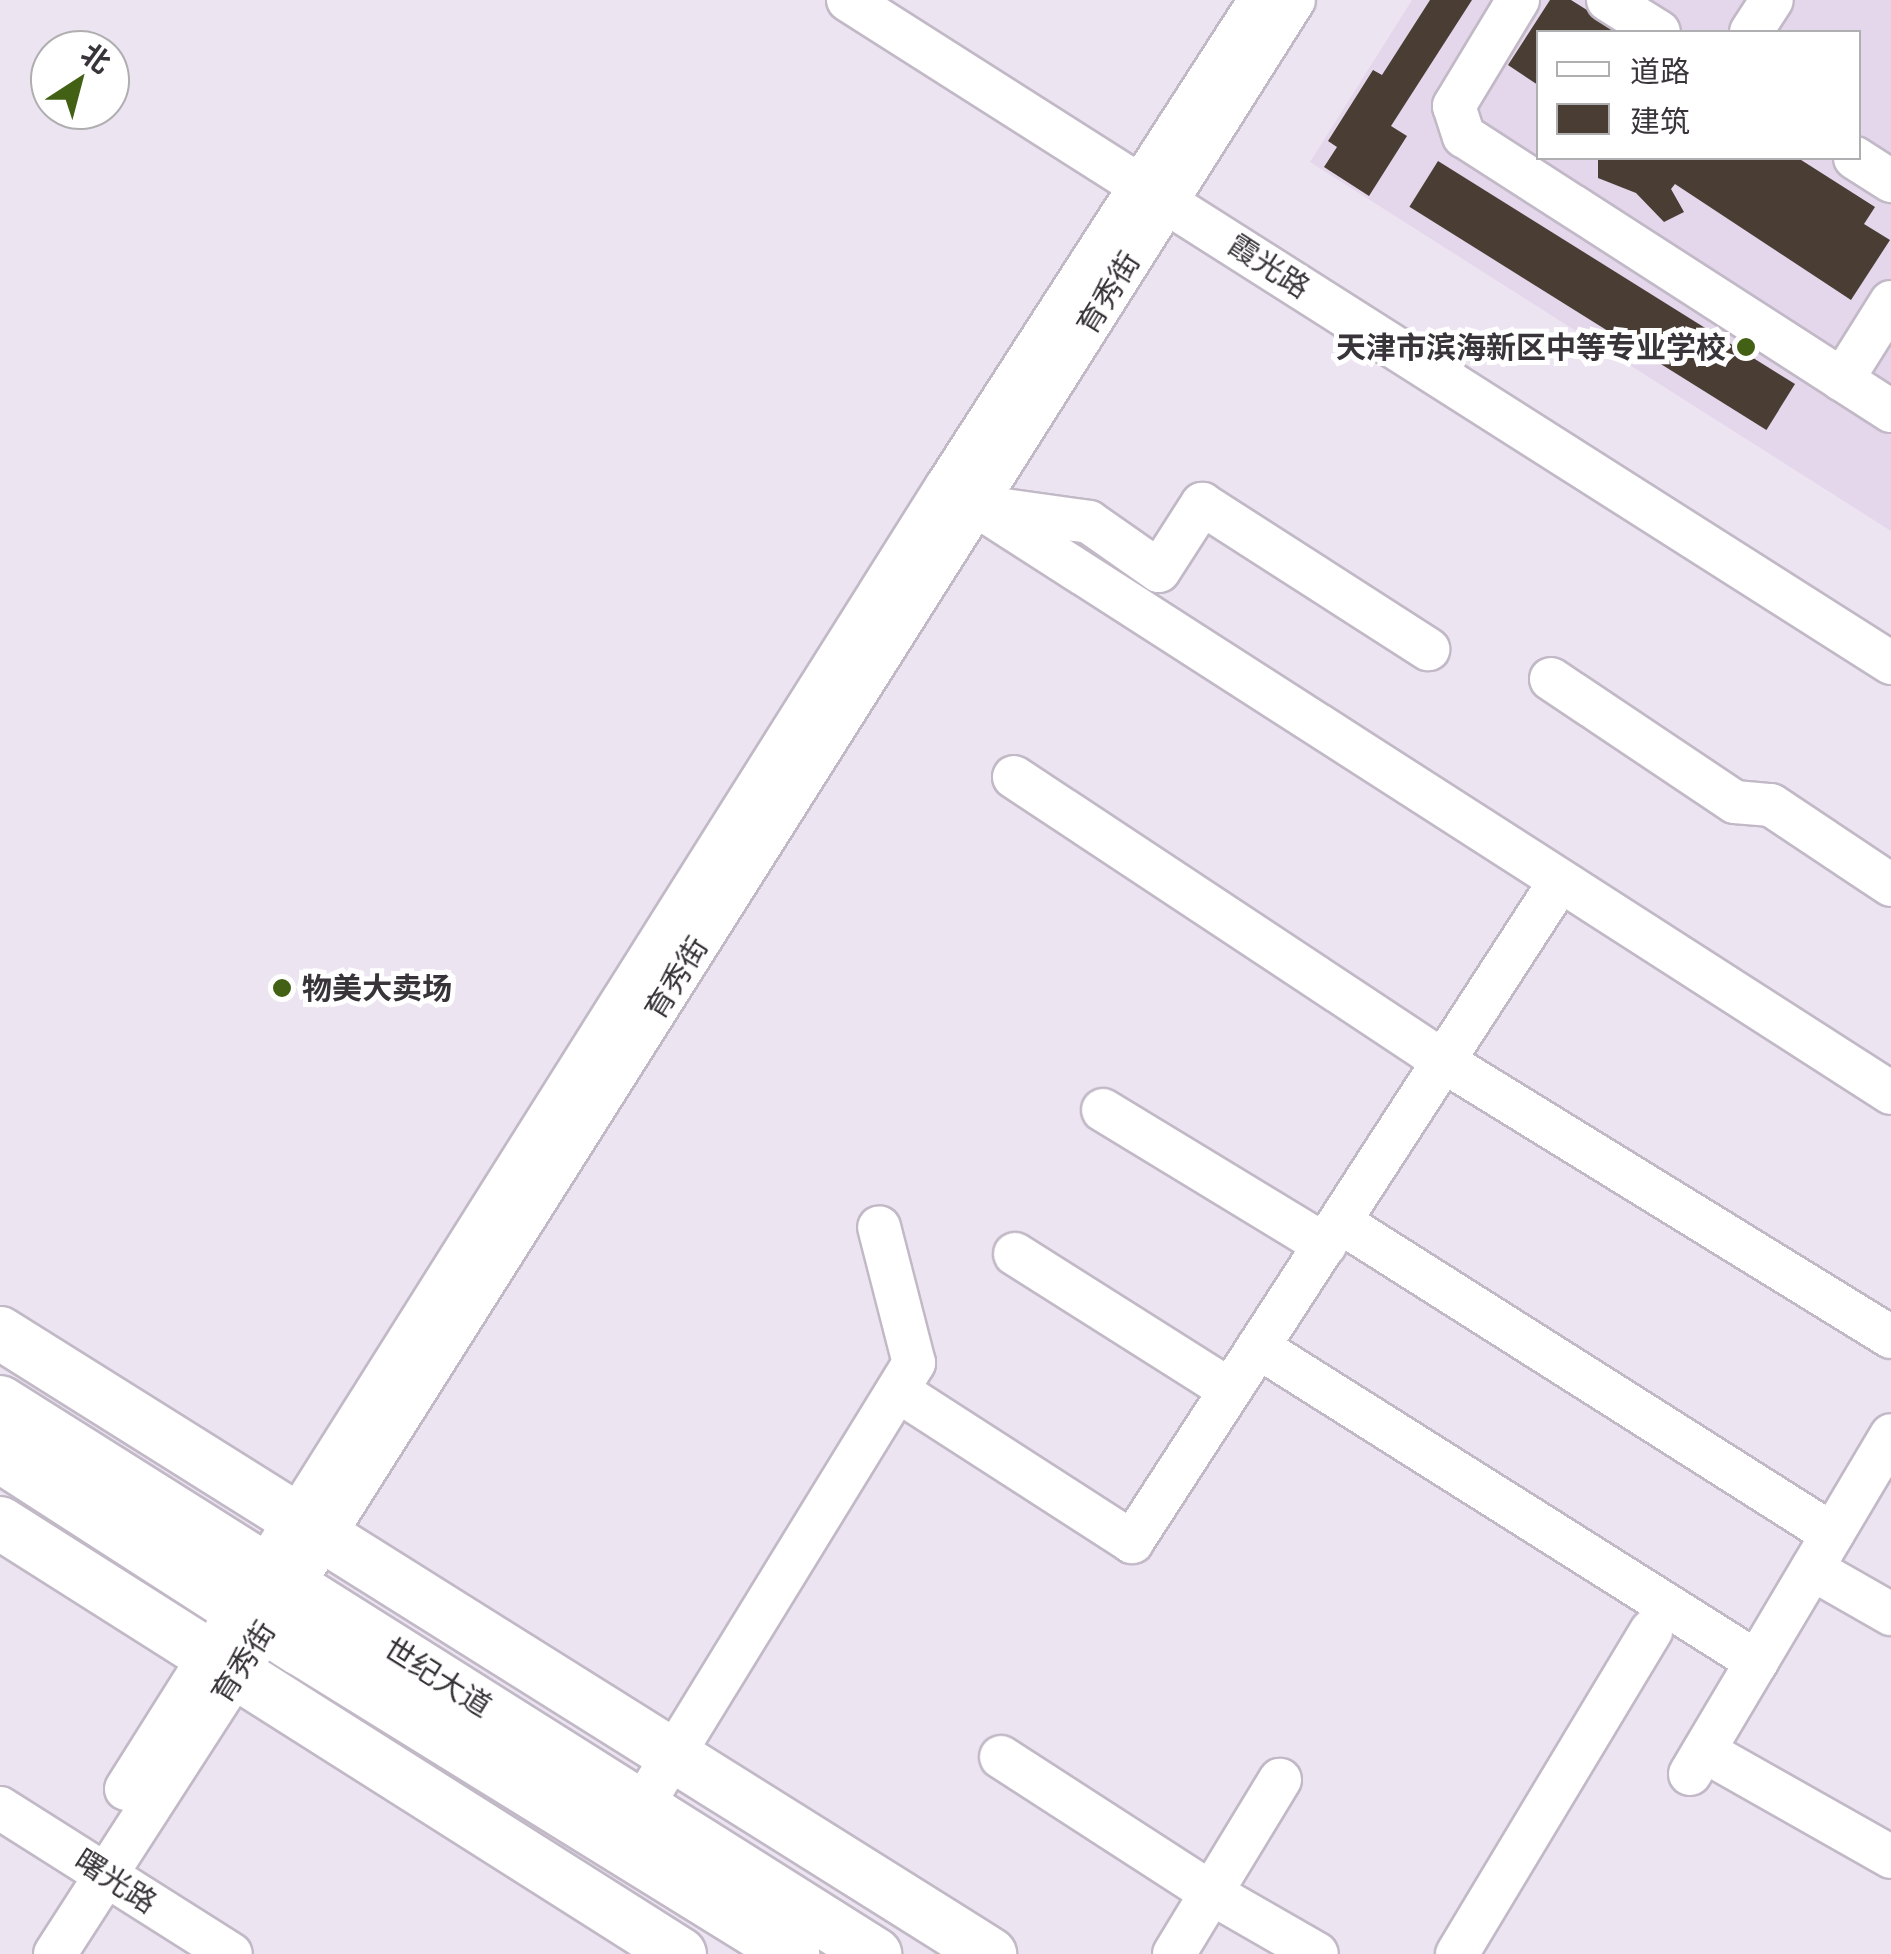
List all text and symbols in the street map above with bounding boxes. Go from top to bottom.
north arrow [30,30,130,130]
legend [1536,30,1861,160]
text: 北 [74,34,119,81]
text: 道路 [1630,50,1690,91]
text: 建筑 [1630,100,1690,141]
street label: 霞光路 [1221,226,1317,306]
street label: 育秀街 [1069,245,1147,341]
place label: 天津市滨海新区中等专业学校 [1336,329,1726,365]
marker: 天津市滨海新区中等专业学校 [1735,336,1757,358]
street label: 育秀街 [637,930,715,1026]
place label: 物美大卖场 [302,970,452,1006]
marker: 物美大卖场 [271,977,293,999]
street label: 育秀街 [203,1614,283,1710]
street label: 世纪大道 [378,1630,498,1724]
street label: 曙光路 [68,1841,164,1921]

